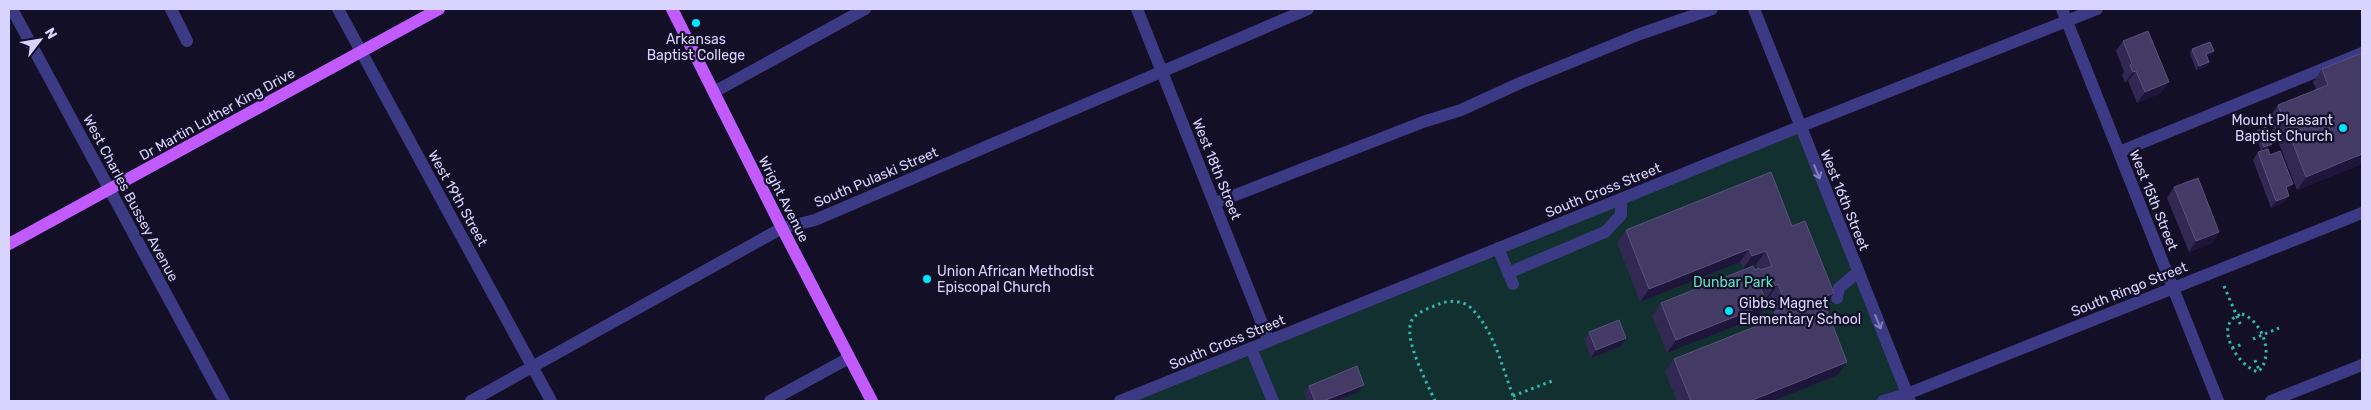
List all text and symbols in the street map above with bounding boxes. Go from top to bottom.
north arrow [15,15,65,65]
marker: Arkansas Baptist College [690,17,702,29]
text: N [41,25,61,42]
place label: Arkansas Baptist College [647,31,745,64]
street label: Dr Martin Luther King Drive [137,64,298,164]
street label: West Charles Bussey Avenue [79,112,182,285]
place label: Mount Pleasant Baptist Church [2231,112,2334,145]
street label: West 18th Street [1188,116,1245,223]
marker: Mount Pleasant Baptist Church [2337,122,2349,134]
street label: South Pulaski Street [812,143,941,211]
street label: West 19th Street [424,147,491,250]
street label: West 16th Street [1817,147,1873,254]
street label: West 15th Street [2126,147,2182,253]
street label: Wright Avenue [755,153,813,245]
street label: South Cross Street [1543,159,1664,221]
one-way arrow [1813,164,1823,179]
street label: South Ringo Street [2069,258,2190,321]
place label: Union African Methodist Episcopal Church [937,263,1095,296]
marker: Union African Methodist Episcopal Church [921,273,933,285]
park label: Dunbar Park [1693,274,1774,291]
place label: Gibbs Magnet Elementary School [1739,295,1861,328]
marker: Gibbs Magnet Elementary School [1723,305,1735,317]
street label: South Cross Street [1167,311,1288,373]
one-way arrow [1874,314,1884,329]

